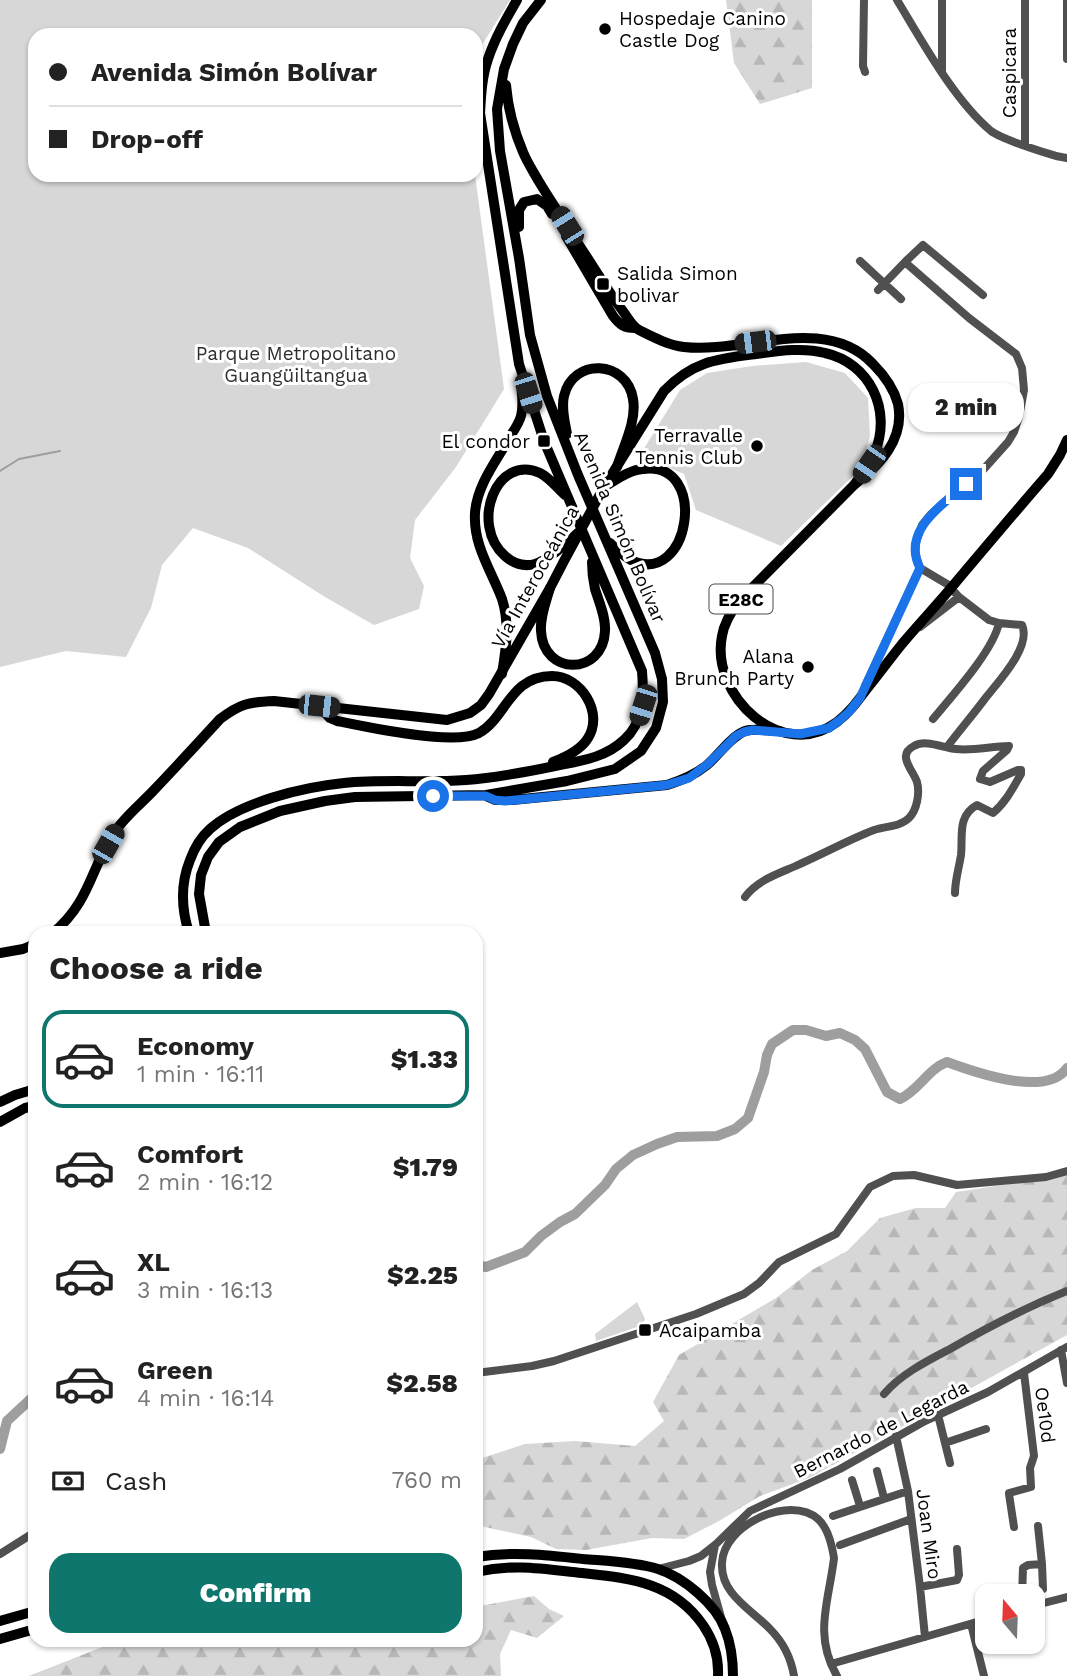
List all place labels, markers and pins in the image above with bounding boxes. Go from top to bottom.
place label: Hospedaje Canino Castle Dog [619,7,786,52]
marker: Hospedaje Canino Castle Dog [597,21,613,37]
place label: Salida Simon bolivar [617,262,738,307]
marker: Salida Simon bolivar [595,276,611,292]
place label: Terravalle Tennis Club [635,424,743,469]
place label: El condor [441,430,530,453]
marker: El condor [536,433,552,449]
marker: Terravalle Tennis Club [749,438,765,454]
place label: Alana Brunch Party [674,645,794,690]
marker: Alana Brunch Party [800,659,816,675]
place label: Acaipamba [659,1319,762,1342]
marker: Acaipamba [637,1322,653,1338]

